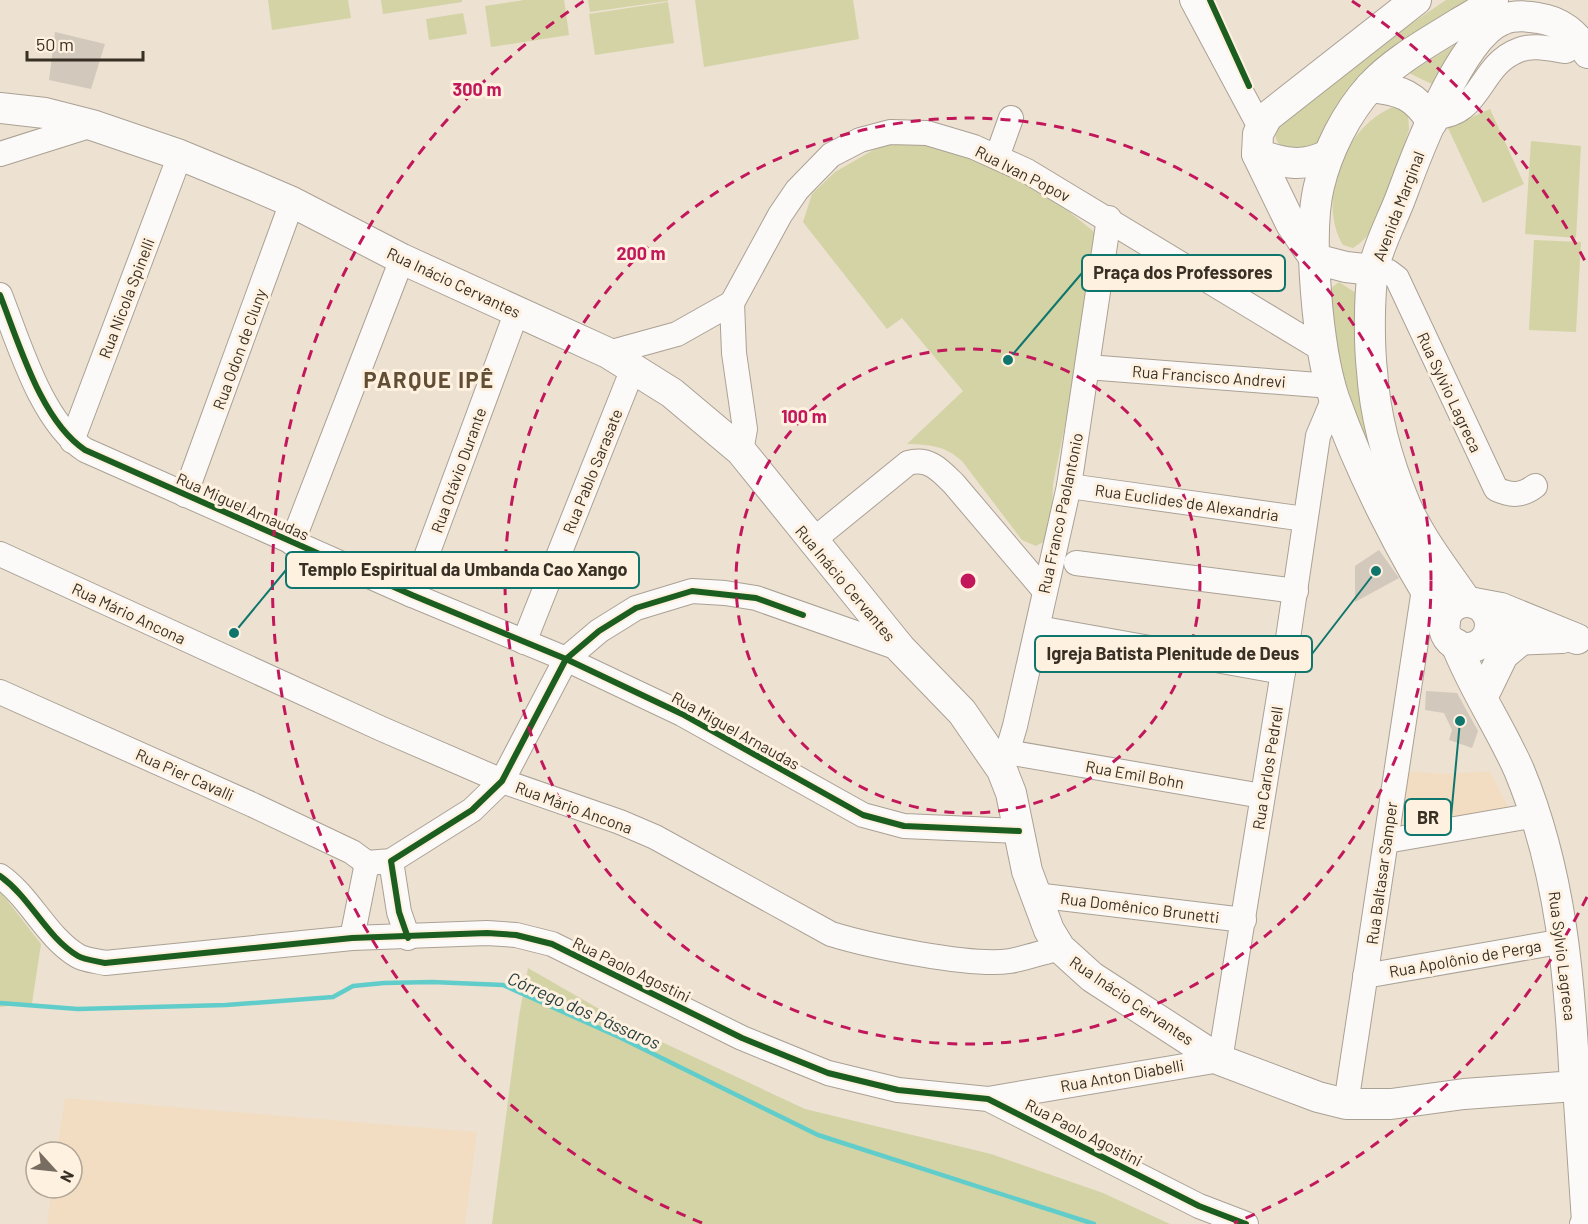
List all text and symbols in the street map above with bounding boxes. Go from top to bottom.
scale bar [27,24,142,62]
text: 50 m [36,33,74,55]
text: 300 m [453,78,501,100]
street label: Rua Ivan Popov [972,141,1074,205]
street label: Avenida Marginal [1368,148,1428,264]
street label: Rua Nicola Spinelli [94,235,158,361]
text: 200 m [616,242,666,264]
street label: Rua Inácio Cervantes [384,243,524,321]
callout: Praça dos Professores [1082,255,1285,291]
text: Praça dos Professores [1093,261,1273,283]
street label: Rua Odon de Cluny [208,285,270,412]
street label: Rua Sylvio Lagreca [1414,329,1486,455]
street label: Rua Francisco Andrevi [1131,361,1287,391]
district label: PARQUE IPÊ [363,366,495,392]
street label: Rua Otávio Durante [426,405,490,535]
text: 100 m [781,405,827,427]
street label: Rua Pablo Sarasate [558,406,626,536]
street label: Rua Franco Paolantonio [1034,431,1086,595]
street label: Rua Miguel Arnaudas [174,468,312,544]
street label: Rua Euclides de Alexandria [1094,480,1280,524]
street label: Rua Inácio Cervantes [792,521,900,645]
callout: Templo Espiritual da Umbanda Cao Xango [286,552,639,588]
text: Templo Espiritual da Umbanda Cao Xango [299,558,627,580]
centre of rings [958,571,978,591]
street label: Rua Mário Ancona [69,578,189,648]
callout: Igreja Batista Plenitude de Deus [1035,636,1312,672]
text: Igreja Batista Plenitude de Deus [1047,642,1299,664]
street label: Rua Miguel Arnaudas [669,687,803,773]
street label: Rua Carlos Pedrell [1248,705,1286,831]
street label: Rua Pier Cavalli [133,744,237,804]
street label: Rua Emil Bohn [1084,756,1186,792]
street label: Rua Mário Ancona [513,777,635,837]
callout: BR [1405,799,1451,835]
street label: Rua Baltasar Samper [1362,800,1400,946]
text: BR [1417,806,1439,828]
street label: Rua Domênico Brunetti [1059,888,1221,926]
street label: Rua Sylvio Lagreca [1546,890,1580,1022]
street label: Rua Paolo Agostini [570,932,694,1006]
street label: Rua Apolônio de Perga [1387,935,1543,981]
street label: Rua Inácio Cervantes [1066,952,1198,1048]
water label: Córrego dos Pássaros [504,966,664,1054]
street label: Rua Anton Diabelli [1059,1055,1185,1095]
street label: Rua Paolo Agostini [1022,1094,1146,1170]
north arrow [24,1140,84,1200]
text: N [57,1168,79,1186]

